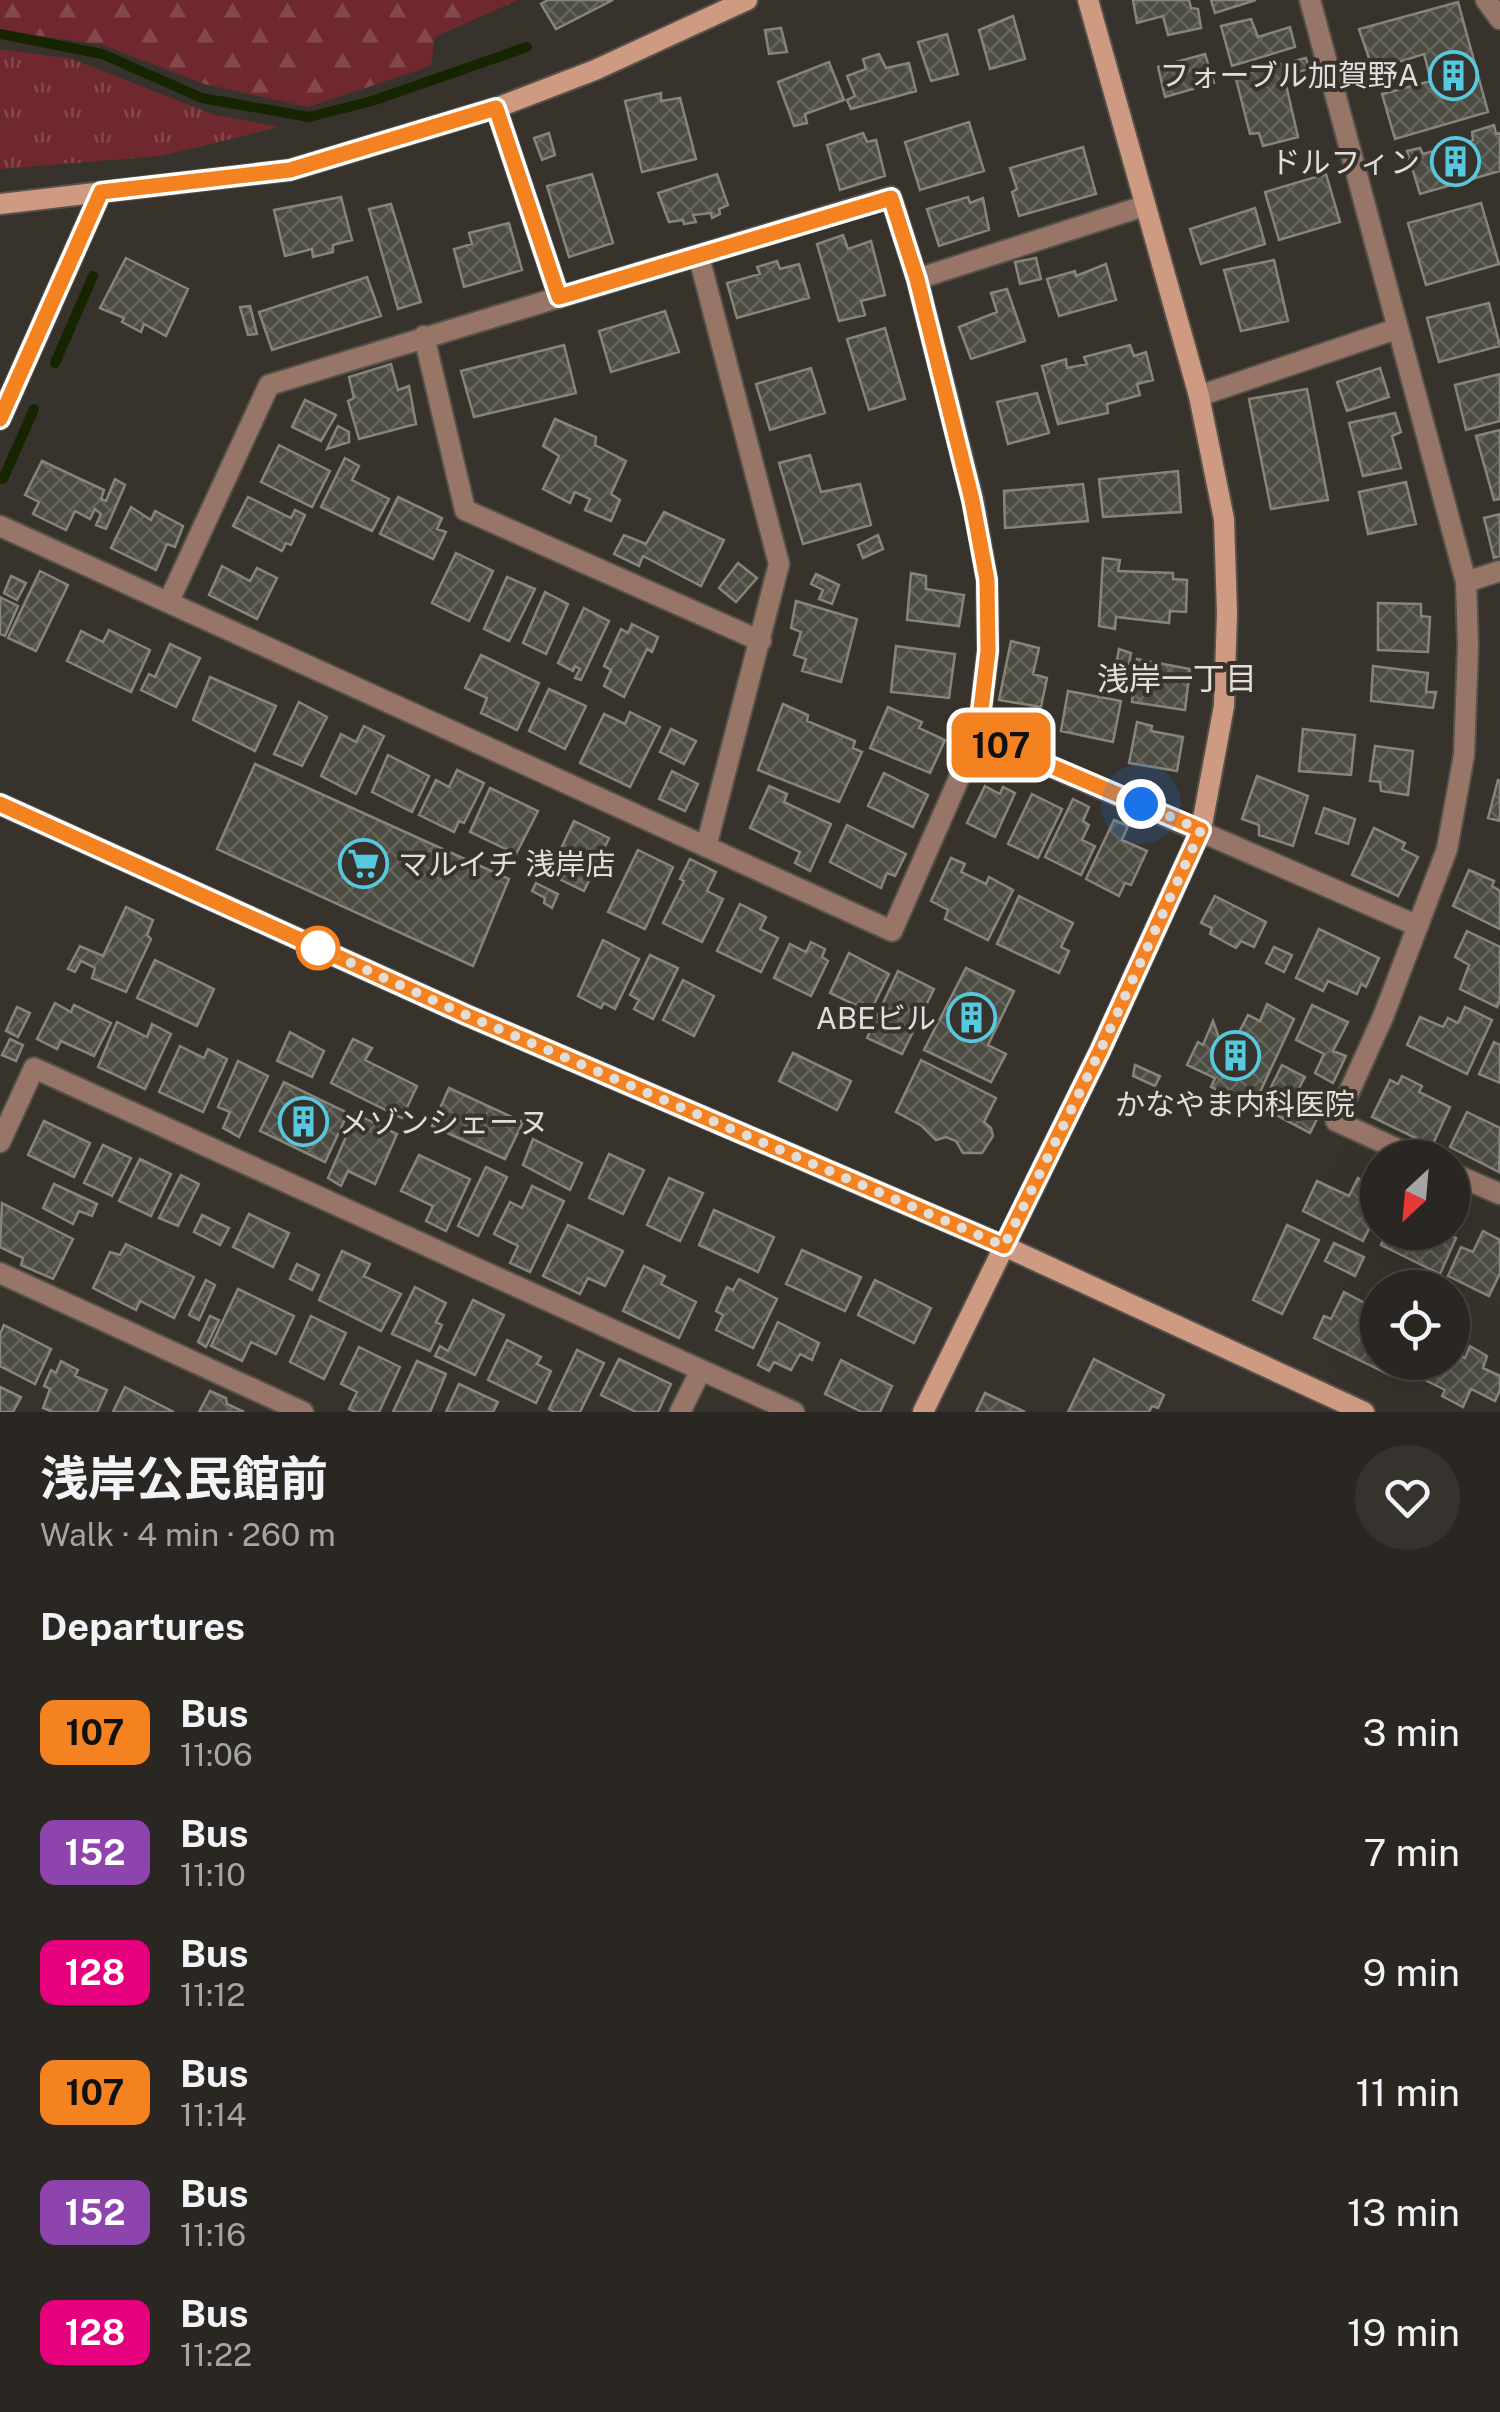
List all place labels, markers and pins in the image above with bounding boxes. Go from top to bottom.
building icon: フォーブル加賀野A [1428,49,1480,101]
place label: フォーブル加賀野A [1160,57,1419,93]
building icon: ドルフィン [1429,136,1481,188]
place label: ドルフィン [1271,144,1420,180]
supermarket icon: マルイチ 浅岸店 [337,838,389,890]
place label: マルイチ 浅岸店 [398,846,615,882]
unlabelled marker [297,927,339,969]
building icon: ABEビル [945,992,997,1044]
place label: ABEビル [816,1000,936,1036]
building icon: かなやま内科医院 [1209,1029,1261,1081]
place label: かなやま内科医院 [1115,1086,1355,1122]
building icon: メゾンシェーヌ [278,1096,330,1148]
place label: メゾンシェーヌ [339,1104,549,1140]

